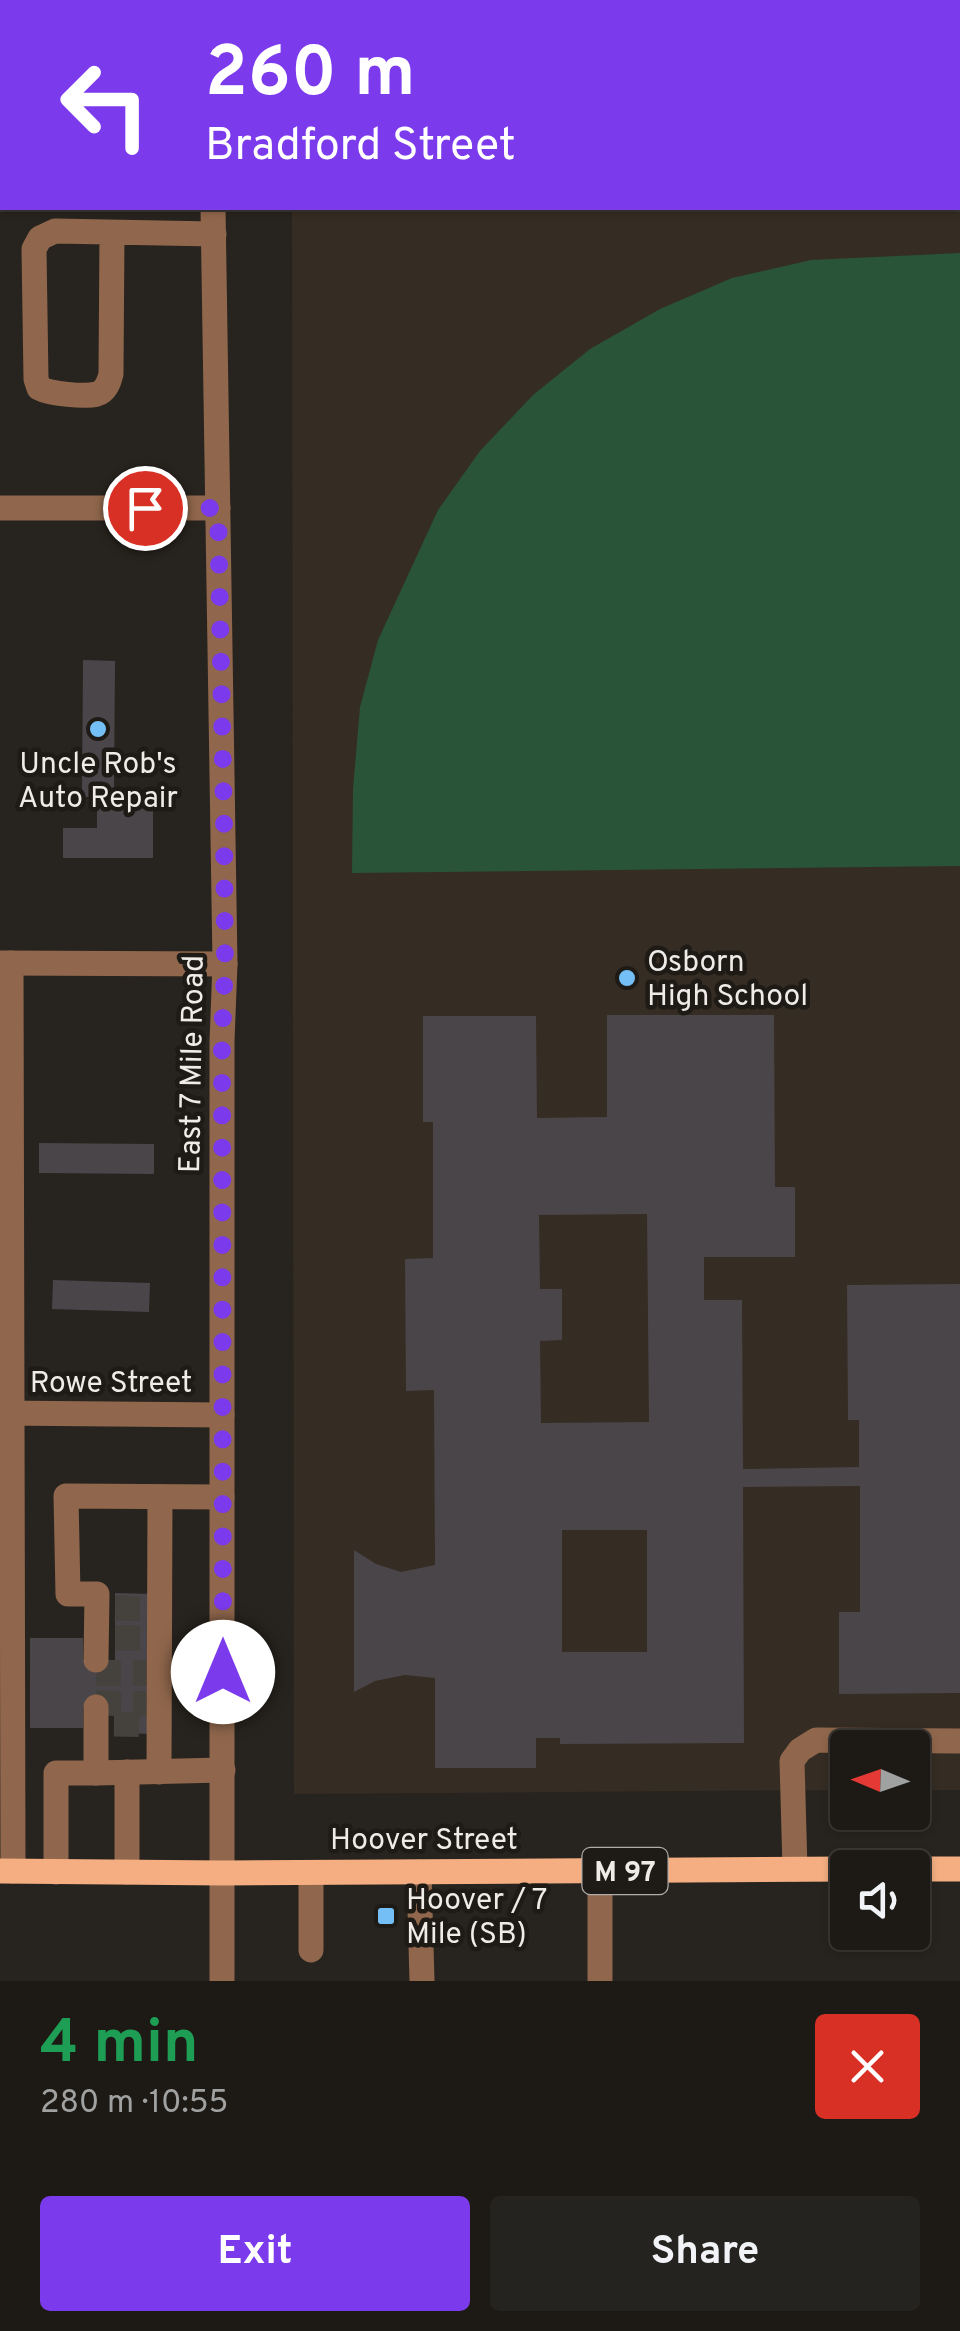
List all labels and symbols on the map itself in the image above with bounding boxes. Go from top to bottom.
pin [103,466,188,551]
marker: Uncle Rob's Auto Repair [87,718,109,740]
place label: Uncle Rob's Auto Repair [18,747,178,818]
place label: Osborn High School [647,945,808,1016]
street label: East 7 Mile Road [173,955,214,1174]
marker: Osborn High School [616,967,638,989]
street label: Rowe Street [30,1366,192,1403]
position arrow [171,1620,275,1724]
north arrow [830,1730,930,1830]
street label: Hoover Street [330,1823,518,1860]
road number: M 97 [582,1848,668,1894]
place label: Hoover / 7 Mile (SB) [406,1883,547,1954]
marker: Hoover / 7 Mile (SB) [375,1905,397,1927]

